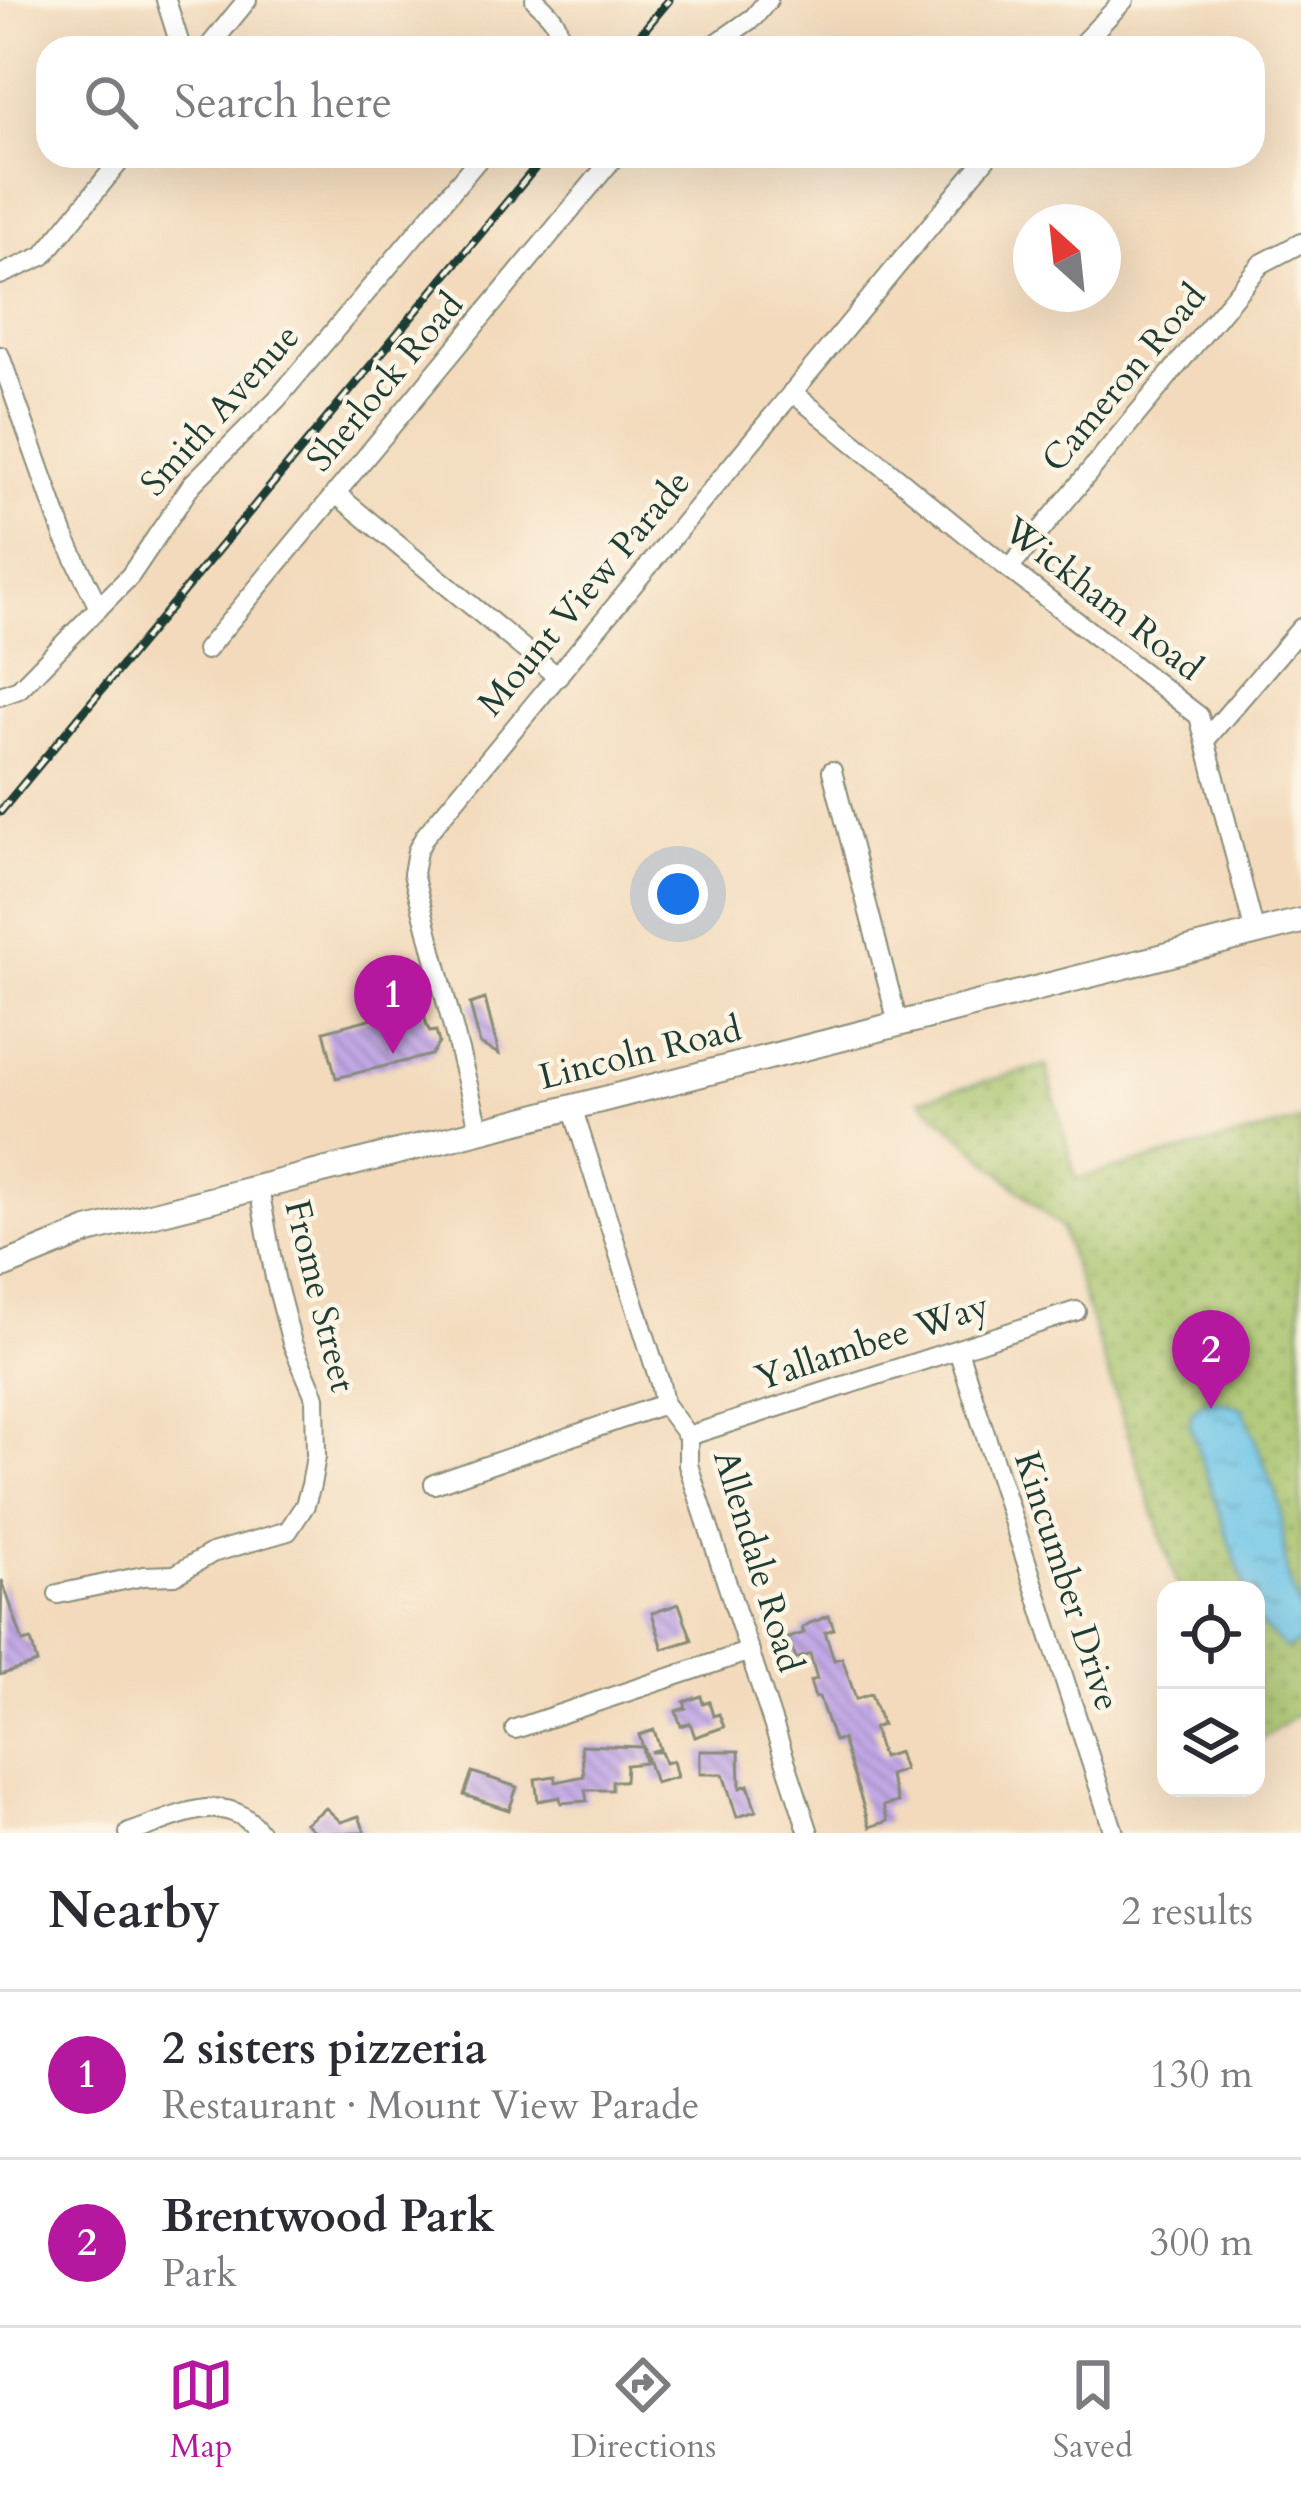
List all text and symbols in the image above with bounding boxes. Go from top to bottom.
search box [36,36,1265,168]
icon: search [78,69,144,135]
text: Search here [174,72,392,133]
north arrow [1013,204,1121,312]
street label: Cameron Road [1031,273,1217,483]
street label: Sherlock Road [295,282,475,482]
street label: Smith Avenue [129,313,311,507]
street label: Mount View Parade [467,460,701,726]
street label: Wickham Road [993,505,1213,692]
your location [648,864,708,924]
pin: 1 [354,955,432,1054]
street label: Lincoln Road [534,1004,746,1102]
street label: Frome Street [272,1195,368,1397]
street label: Yallambee Way [749,1281,995,1403]
pin: 2 [1172,1310,1250,1409]
street label: Allendale Road [701,1444,815,1678]
street label: Kincumber Drive [1002,1445,1132,1717]
map controls [1157,1581,1265,1797]
button: locate [1157,1581,1265,1689]
button: layers [1157,1689,1265,1797]
text: Nearby [48,1876,220,1946]
text: 2 results [1121,1885,1253,1938]
text: 2 sisters pizzeria [162,2018,487,2079]
text: 1 [77,2048,97,2101]
text: 130 m [1150,2048,1253,2101]
text: Restaurant · Mount View Parade [162,2079,700,2132]
text: Brentwood Park [162,2186,495,2247]
text: 2 [77,2216,97,2269]
text: 300 m [1150,2216,1253,2269]
text: Park [162,2247,237,2300]
tab: Map [168,2352,234,2469]
tab: Directions [571,2352,716,2469]
tab: Saved [1053,2352,1133,2469]

